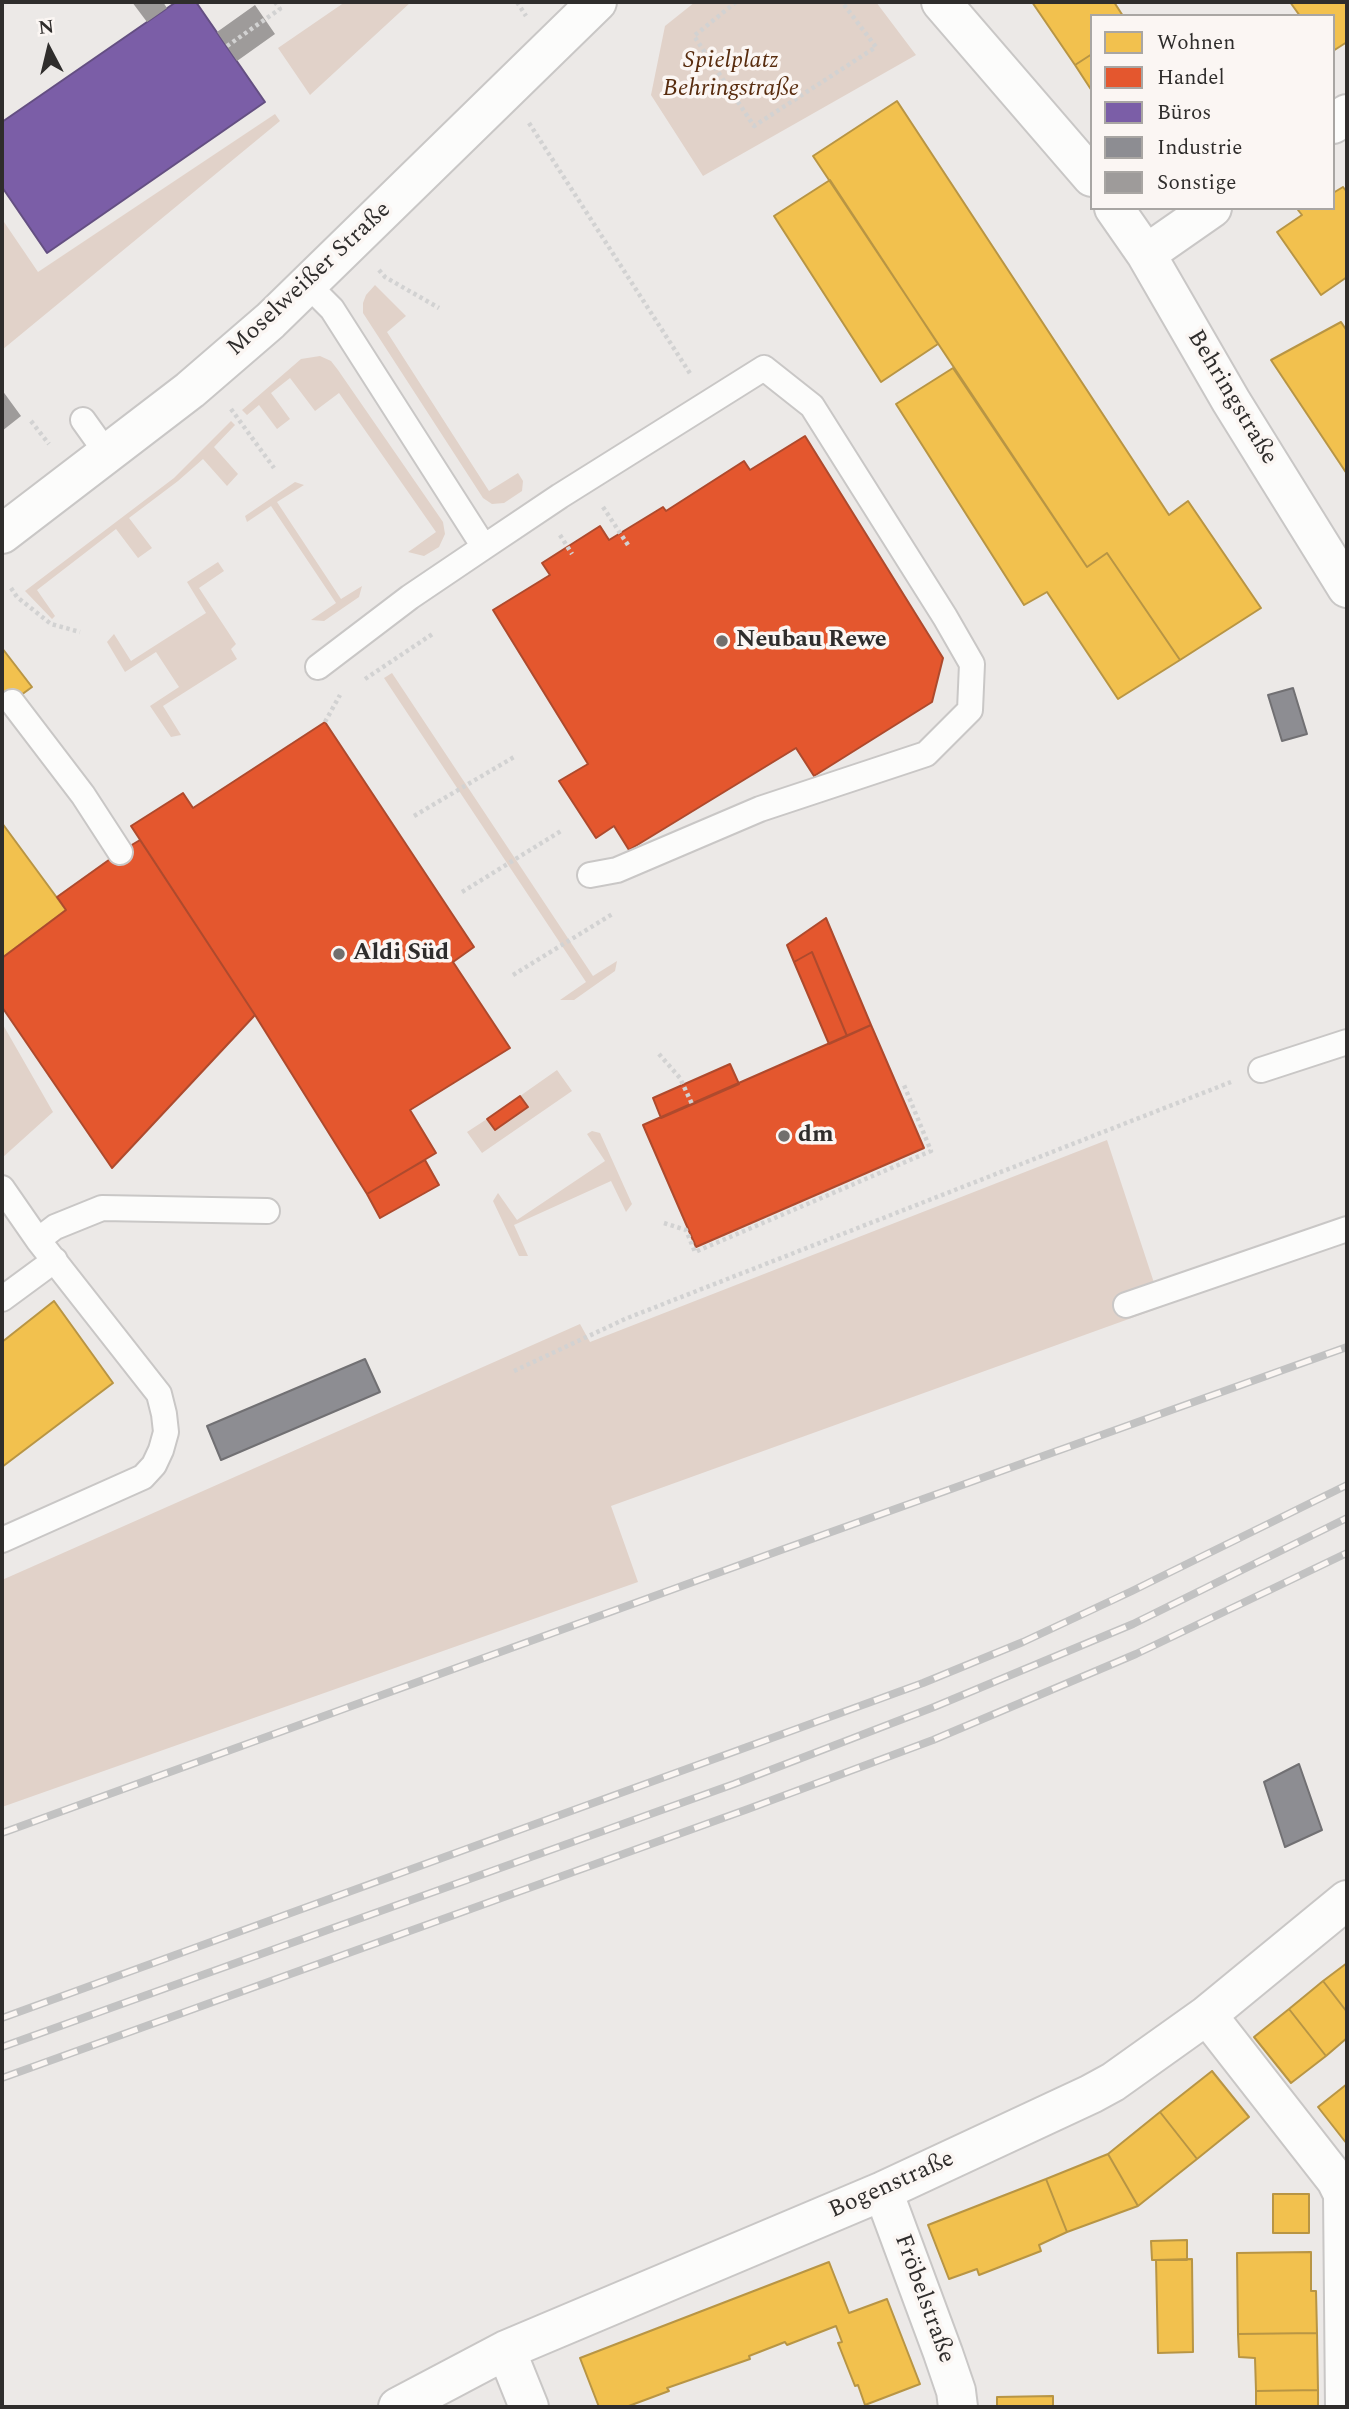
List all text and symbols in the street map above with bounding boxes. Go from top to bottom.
text: N [37,12,56,43]
north arrow [14,14,84,84]
legend [1090,14,1335,210]
text: Wohnen [1157,27,1235,59]
park label: Spielplatz Behringstraße [663,48,799,104]
text: Handel [1157,62,1225,94]
text: Büros [1157,97,1211,129]
text: Industrie [1157,132,1243,164]
text: Sonstige [1157,167,1236,199]
street label: Moselweißer Straße [222,197,398,363]
street label: Behringstraße [1180,326,1282,470]
place label: Neubau Rewe [736,627,887,655]
marker: Neubau Rewe [714,633,730,649]
place label: Aldi Süd [353,940,449,968]
marker: Aldi Süd [331,946,347,962]
place label: dm [798,1122,834,1150]
marker: dm [776,1128,792,1144]
street label: Bogenstraße [825,2146,959,2226]
street label: Fröbelstraße [886,2231,960,2367]

